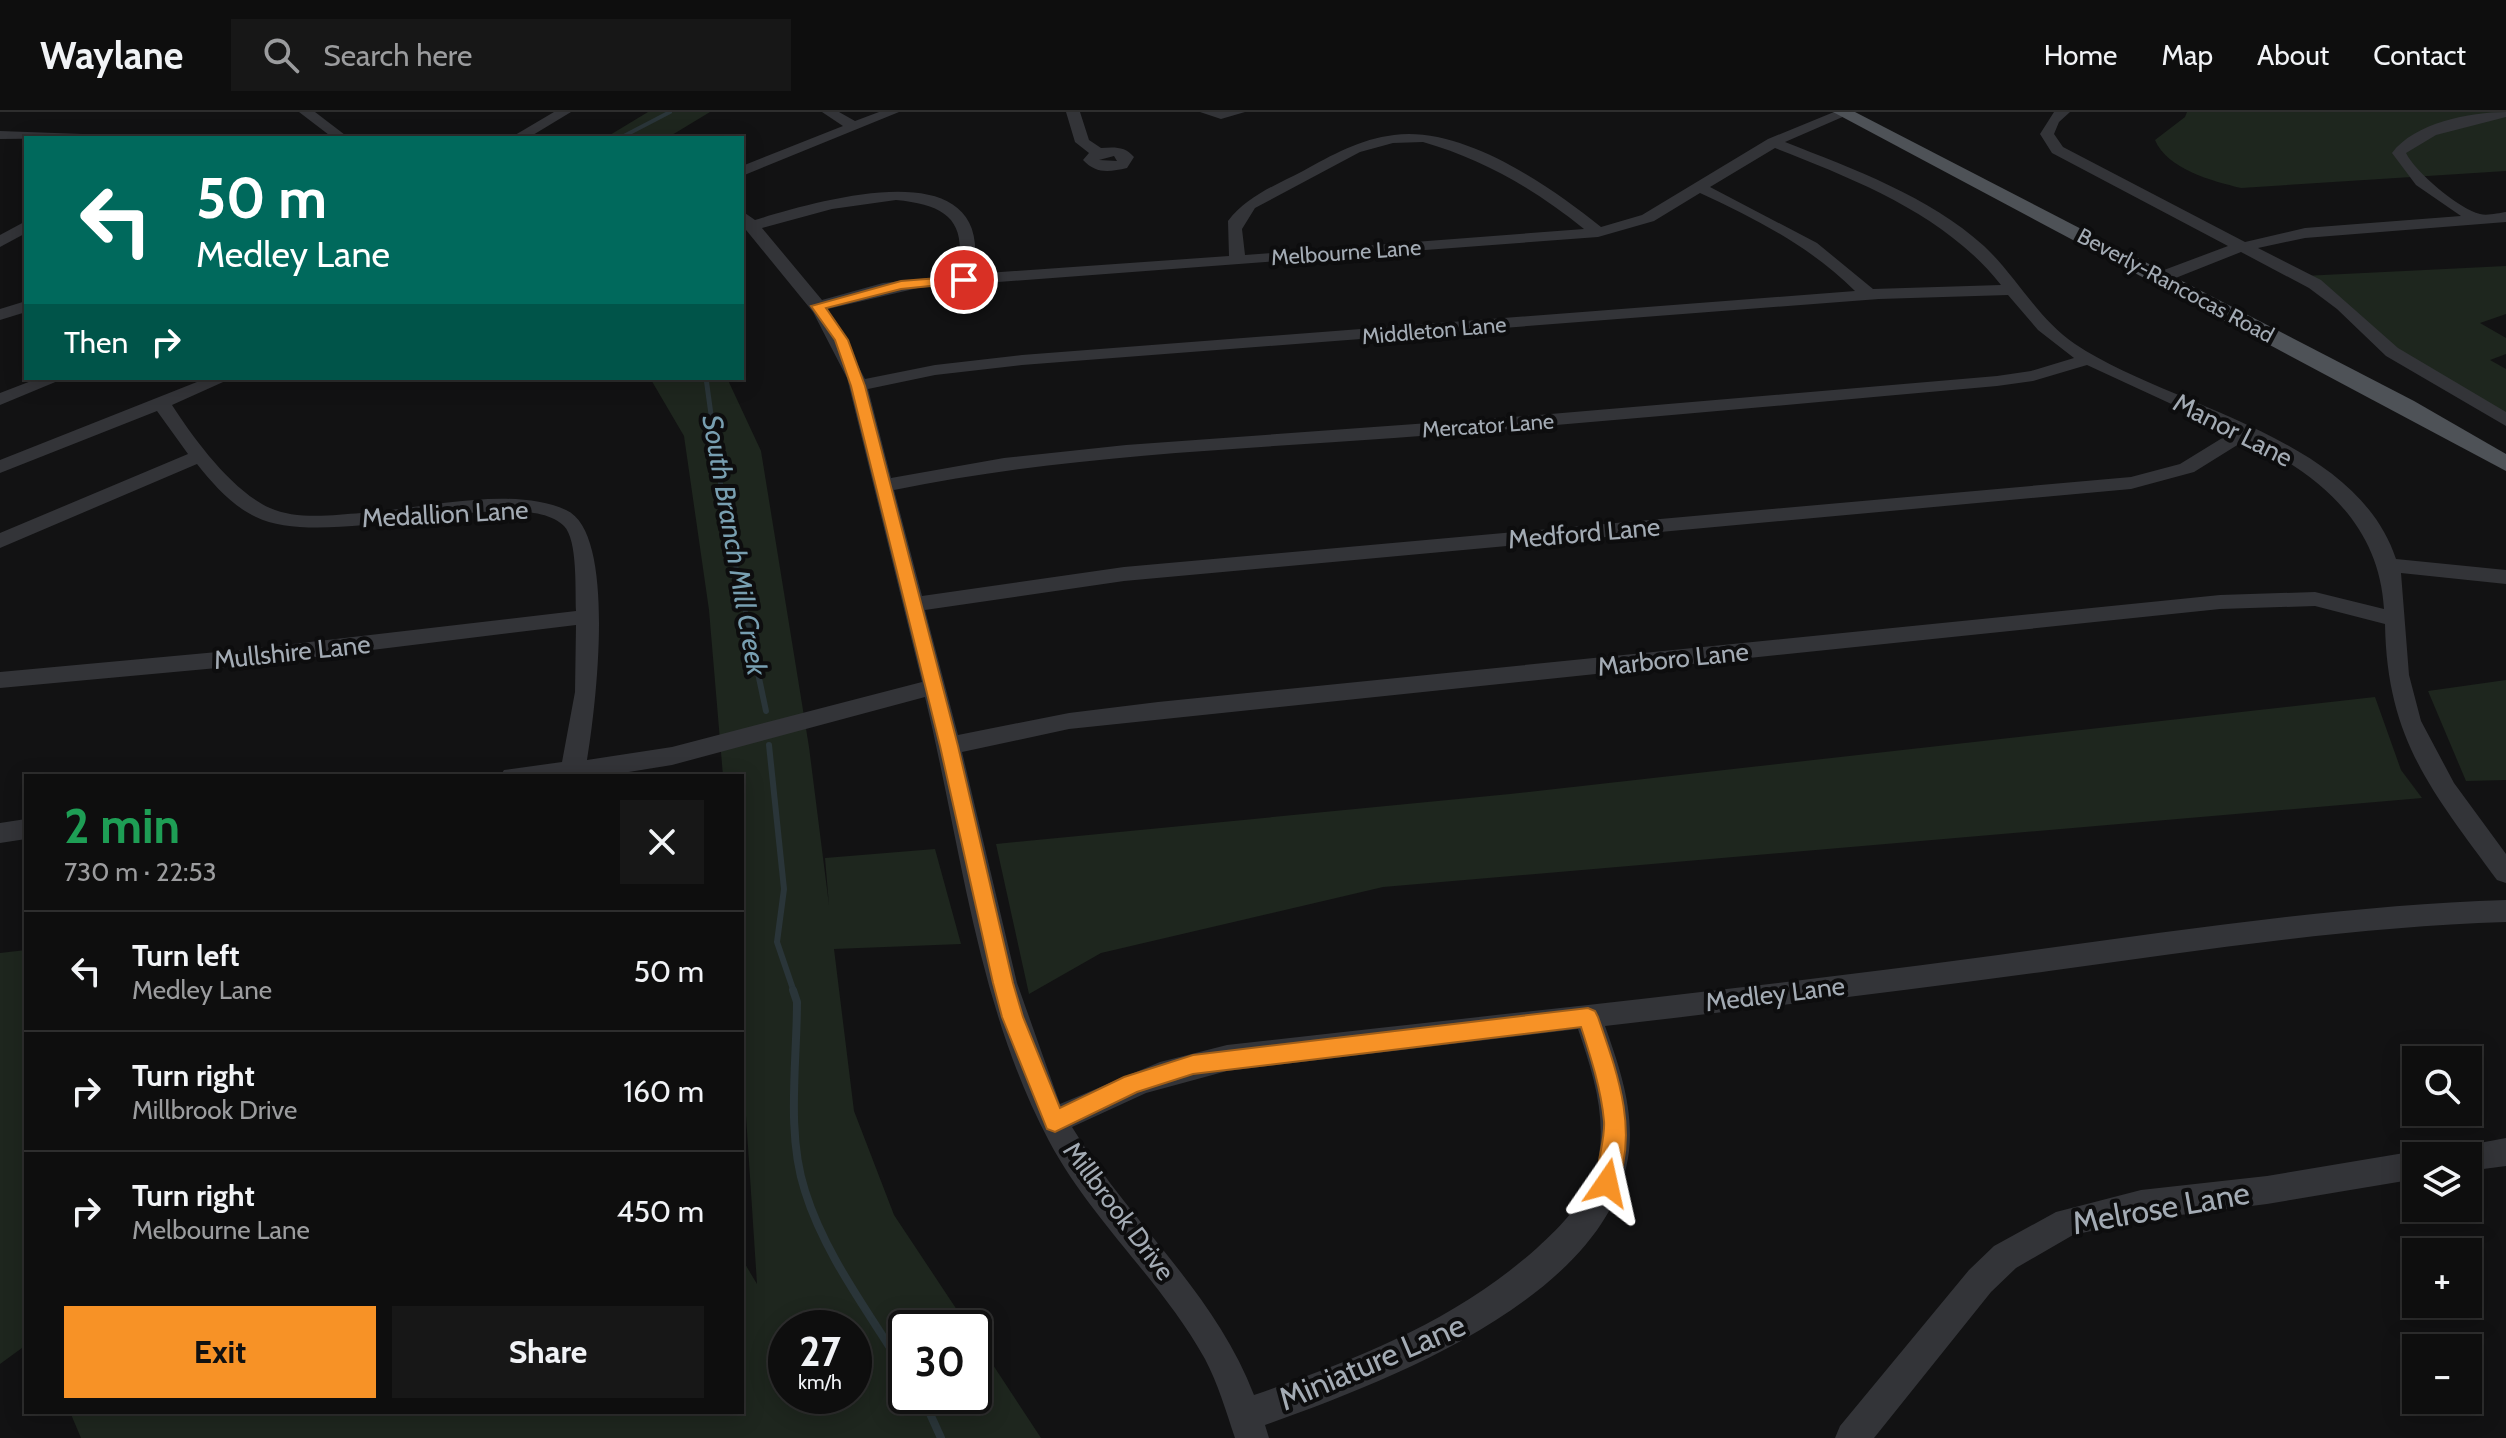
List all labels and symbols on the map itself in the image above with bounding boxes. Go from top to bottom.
street label: Beverly-Rancocas Road [2073,222,2279,349]
street label: Melbourne Lane [1270,234,1422,271]
pin [930,246,998,314]
street label: Middleton Lane [1361,311,1507,350]
street label: Manor Lane [2168,386,2298,474]
street label: Mercator Lane [1421,407,1555,444]
water label: South Branch Mill Creek [695,412,775,679]
street label: Medallion Lane [361,494,529,534]
street label: Medford Lane [1507,510,1661,556]
street label: Mullshire Lane [212,628,372,676]
street label: Marboro Lane [1596,635,1750,683]
street label: Medley Lane [1704,970,1846,1018]
street label: Millbrook Drive [1056,1135,1182,1287]
position arrow [1565,1141,1649,1225]
street label: Melrose Lane [2069,1173,2253,1242]
street label: Miniature Lane [1273,1305,1471,1418]
speed limit sign: 30 [888,1310,992,1414]

